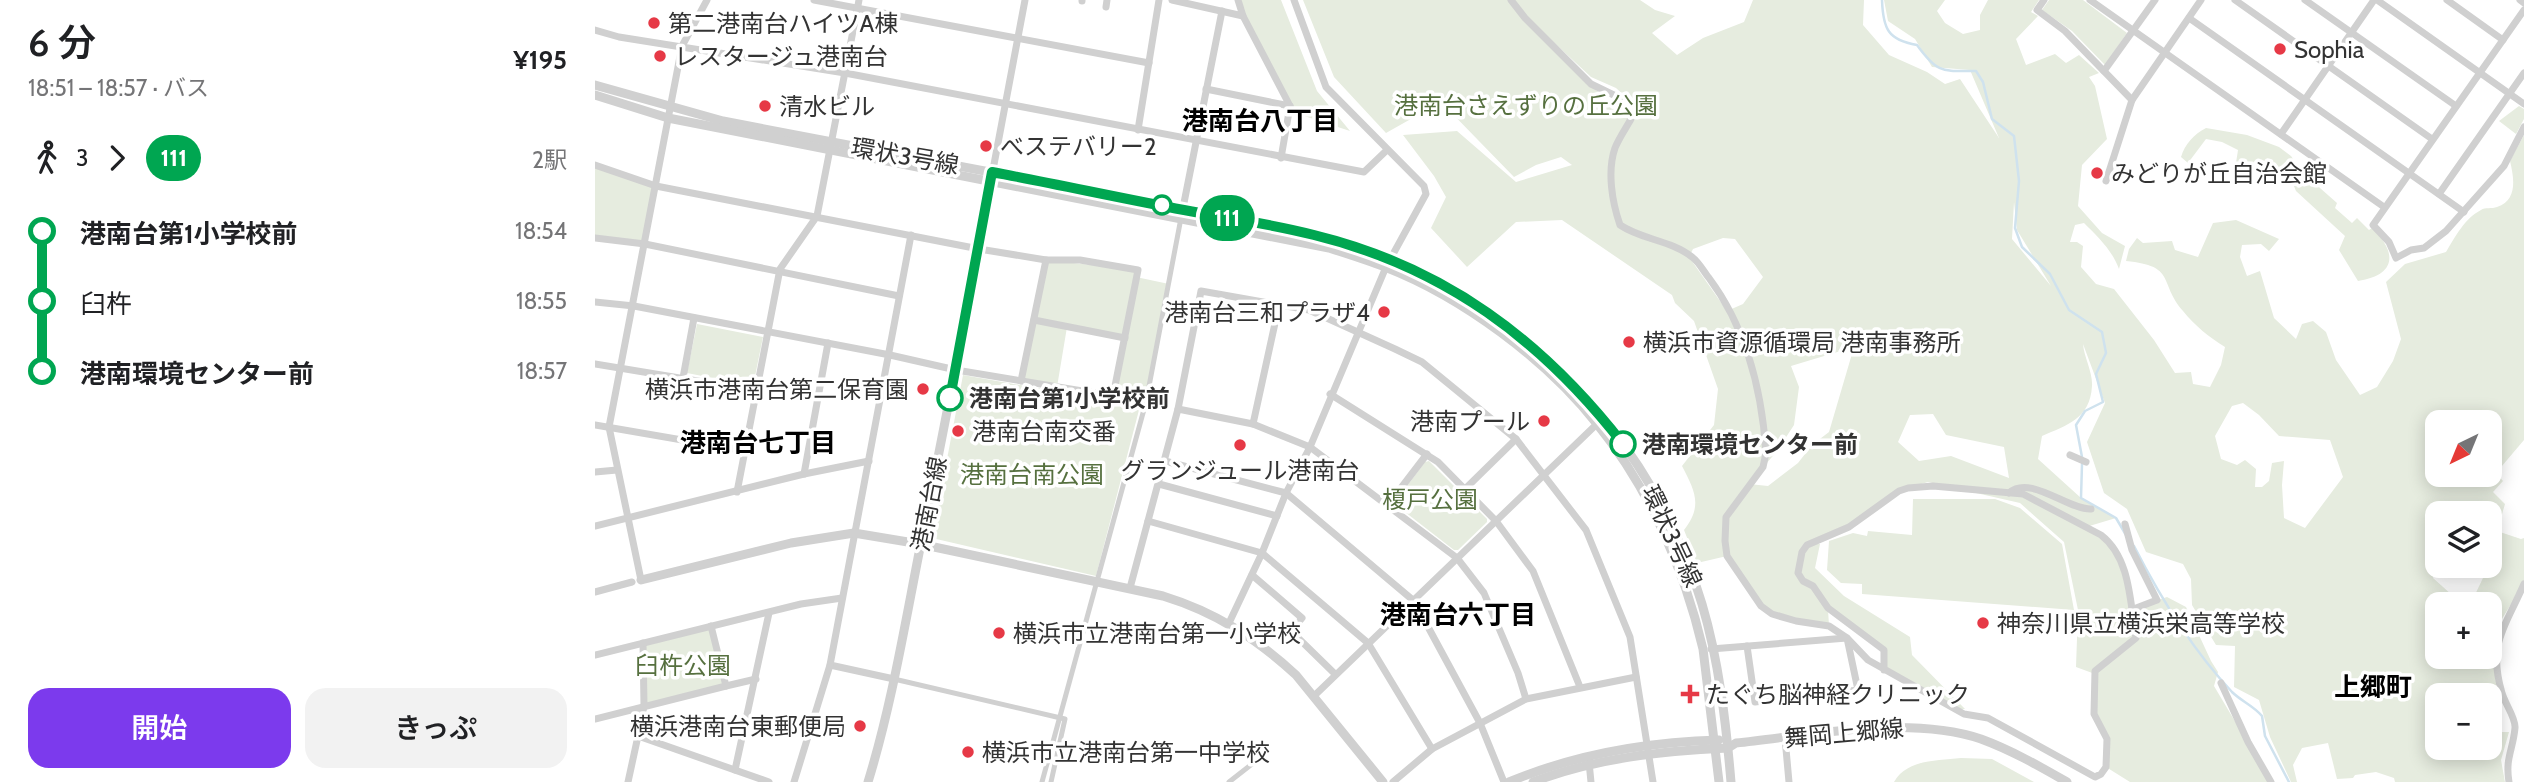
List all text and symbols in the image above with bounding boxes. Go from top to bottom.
place label: 第二港南台ハイツA棟 [668,9,898,38]
marker: 第二港南台ハイツA棟 [646,15,662,31]
text: 6 分 [28,19,96,66]
place label: Sophia [2294,35,2365,64]
marker: Sophia [2272,41,2288,57]
place label: レスタージュ港南台 [674,42,888,71]
text: ¥195 [513,44,567,76]
marker: レスタージュ港南台 [652,48,668,64]
text: 18:51 – 18:57 · バス [28,74,209,102]
park label: 港南台さえずりの丘公園 [1394,91,1658,120]
place label: 清水ビル [779,92,875,121]
marker: 清水ビル [757,98,773,114]
district label: 港南台八丁目 [1182,105,1338,137]
street label: 環状3号線 [849,132,961,180]
place label: べステバリー2 [1000,132,1157,161]
marker: べステバリー2 [978,138,994,154]
icon: walk [28,139,66,177]
icon: forward [98,139,136,177]
text: 111 [160,143,187,172]
text: 3 [76,144,88,172]
text: 2駅 [532,146,567,174]
place label: みどりが丘自治会館 [2111,159,2327,188]
marker: みどりが丘自治会館 [2089,165,2105,181]
unlabelled marker [1152,195,1172,215]
line badge: 111 [1187,195,1267,241]
text: 111 [1214,203,1240,232]
text: 18:54 [515,217,567,245]
text: 港南台第1小学校前 [80,218,298,250]
text: 18:55 [516,287,567,315]
text: 臼杵 [80,288,132,320]
place label: 港南台三和プラザ4 [1164,298,1370,327]
marker: 港南台三和プラザ4 [1376,304,1392,320]
place label: 横浜市資源循環局 港南事務所 [1643,328,1960,357]
marker: 横浜市資源循環局 港南事務所 [1621,334,1637,350]
text: 18:57 [517,357,567,385]
text: 港南環境センター前 [80,358,314,390]
place label: 横浜市港南台第二保育園 [645,375,909,404]
marker: 横浜市港南台第二保育園 [915,381,931,397]
place label: 港南台第1小学校前 [969,384,1170,413]
marker: 港南台第1小学校前 [937,385,963,411]
place label: 港南プール [1410,407,1530,436]
north arrow [2425,410,2503,486]
map controls [2425,410,2502,760]
marker: 港南プール [1536,413,1552,429]
place label: 港南台南交番 [972,417,1116,446]
marker: 港南台南交番 [950,423,966,439]
district label: 港南台七丁目 [680,427,836,459]
place label: 港南環境センター前 [1642,430,1858,459]
marker: 港南環境センター前 [1610,431,1636,457]
marker: グランジュール港南台 [1232,437,1248,453]
street label: 港南台線 [906,454,952,554]
place label: グランジュール港南台 [1121,456,1359,485]
park label: 港南台南公園 [960,460,1104,489]
street label: 環状3号線 [1636,480,1708,592]
park label: 榎戸公園 [1382,485,1478,514]
button: layers [2425,501,2502,578]
button: + [2425,592,2502,669]
district label: 港南台六丁目 [1380,599,1536,631]
place label: 神奈川県立横浜栄高等学校 [1997,609,2285,638]
marker: 神奈川県立横浜栄高等学校 [1975,615,1991,631]
place label: 横浜市立港南台第一小学校 [1013,619,1301,648]
marker: 横浜市立港南台第一小学校 [991,625,1007,641]
park label: 臼杵公園 [635,651,731,680]
district label: 上郷町 [2334,671,2412,703]
place label: たぐち脳神経クリニック [1706,680,1970,709]
button: − [2425,683,2502,760]
marker: たぐち脳神経クリニック [1680,684,1700,704]
button: 開始 [28,688,291,768]
button: きっぷ [305,688,567,768]
place label: 横浜港南台東郵便局 [630,712,846,741]
street label: 舞岡上郷線 [1783,713,1905,753]
marker: 横浜港南台東郵便局 [852,718,868,734]
place label: 横浜市立港南台第一中学校 [982,738,1270,767]
marker: 横浜市立港南台第一中学校 [960,744,976,760]

